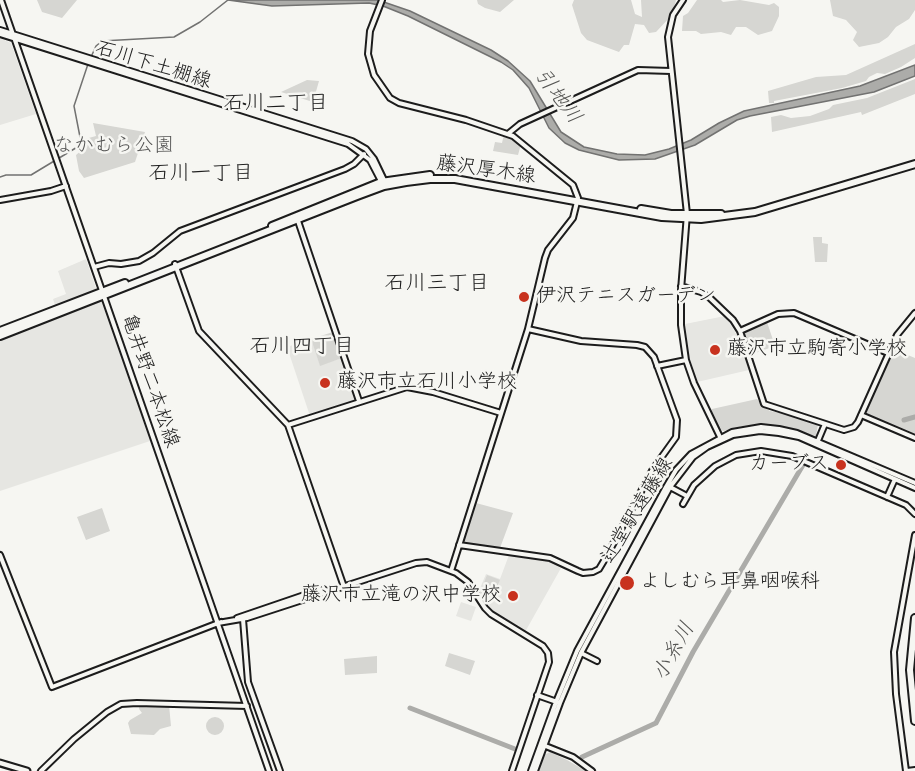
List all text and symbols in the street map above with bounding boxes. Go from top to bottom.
street label: 石川下土棚線 [92,37,214,95]
water label: 引地川 [528,64,586,130]
district label: 石川二丁目 [224,92,328,118]
park label: なかむら公園 [54,135,174,159]
street label: 藤沢厚木線 [435,152,537,190]
district label: 石川一丁目 [149,162,253,188]
district label: 石川三丁目 [385,272,489,298]
place label: 伊沢テニスガーデン [536,285,716,309]
marker: 伊沢テニスガーデン [517,290,531,304]
street label: 亀井野二本松線 [115,311,183,451]
district label: 石川四丁目 [250,335,354,361]
place label: 藤沢市立駒寄小学校 [727,338,907,362]
marker: 藤沢市立駒寄小学校 [708,343,722,357]
place label: 藤沢市立石川小学校 [337,371,517,395]
marker: 藤沢市立石川小学校 [318,376,332,390]
street label: 辻堂駅遠藤線 [597,453,679,569]
place label: カーブス [749,453,829,477]
marker: カーブス [834,458,848,472]
place label: よしむら耳鼻咽喉科 [640,571,820,595]
marker: よしむら耳鼻咽喉科 [618,574,636,592]
place label: 藤沢市立滝の沢中学校 [301,584,501,608]
marker: 藤沢市立滝の沢中学校 [506,589,520,603]
water label: 小糸川 [649,618,701,686]

